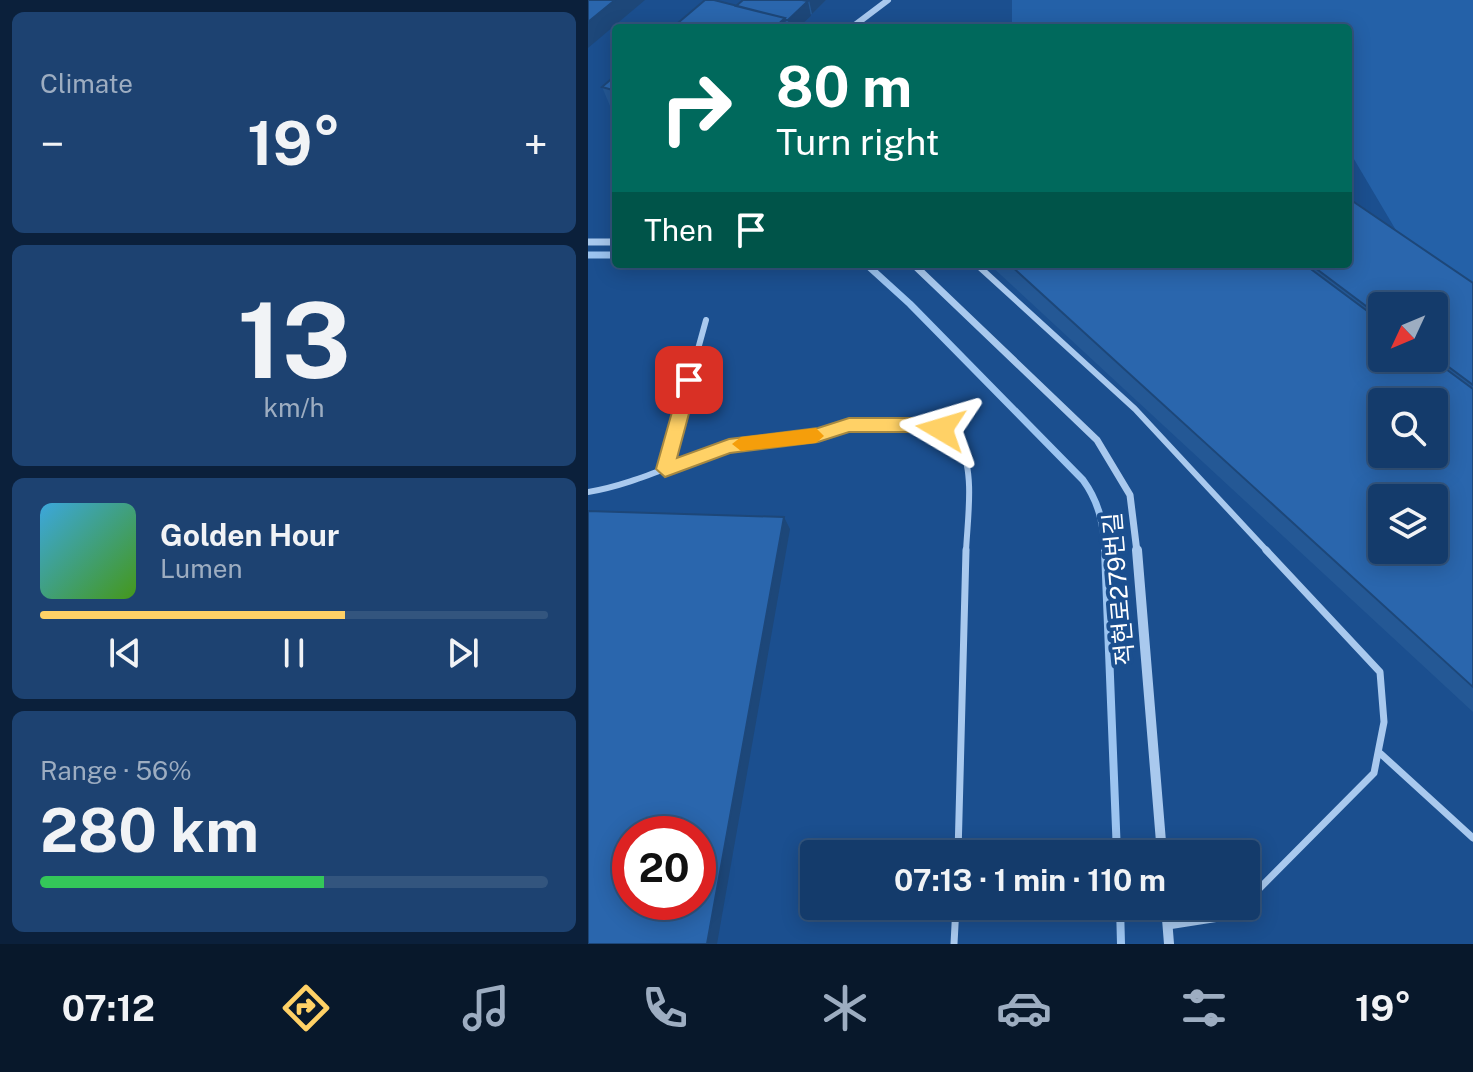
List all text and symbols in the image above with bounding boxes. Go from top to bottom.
text: 80 m [776,54,912,120]
icon: right [644,56,748,160]
text: Climate [40,68,133,99]
text: 19° [247,108,341,179]
text: − [40,118,64,170]
text: + [524,118,548,170]
text: Turn right [776,121,939,163]
icon: arrive [729,208,773,252]
text: Then [644,212,713,248]
text: 13 [237,279,351,401]
north arrow [1368,292,1448,372]
map controls [1368,292,1448,564]
pin [655,346,723,414]
icon: arrive [667,358,711,402]
position arrow [899,387,983,471]
button: search [1368,388,1448,468]
text: km/h [263,392,325,423]
button: layers [1368,484,1448,564]
street label: 적현로279번길 [1097,511,1139,667]
text: Golden Hour [160,517,339,553]
text: Lumen [160,553,243,584]
icon: previous [103,631,147,675]
icon: pause [272,631,316,675]
icon: next [441,631,485,675]
text: Range · 56% [40,755,192,786]
text: 280 km [40,795,259,866]
speed limit sign: 20 [612,816,716,920]
text: 07:13 · 1 min · 110 m [894,862,1166,898]
icon: directions [278,980,334,1036]
icon: music [458,980,514,1036]
icon: phone [637,980,693,1036]
icon: climate [817,980,873,1036]
icon: car [996,980,1052,1036]
icon: filters [1176,980,1232,1036]
text: 07:12 [62,987,155,1029]
text: 19° [1355,987,1411,1029]

